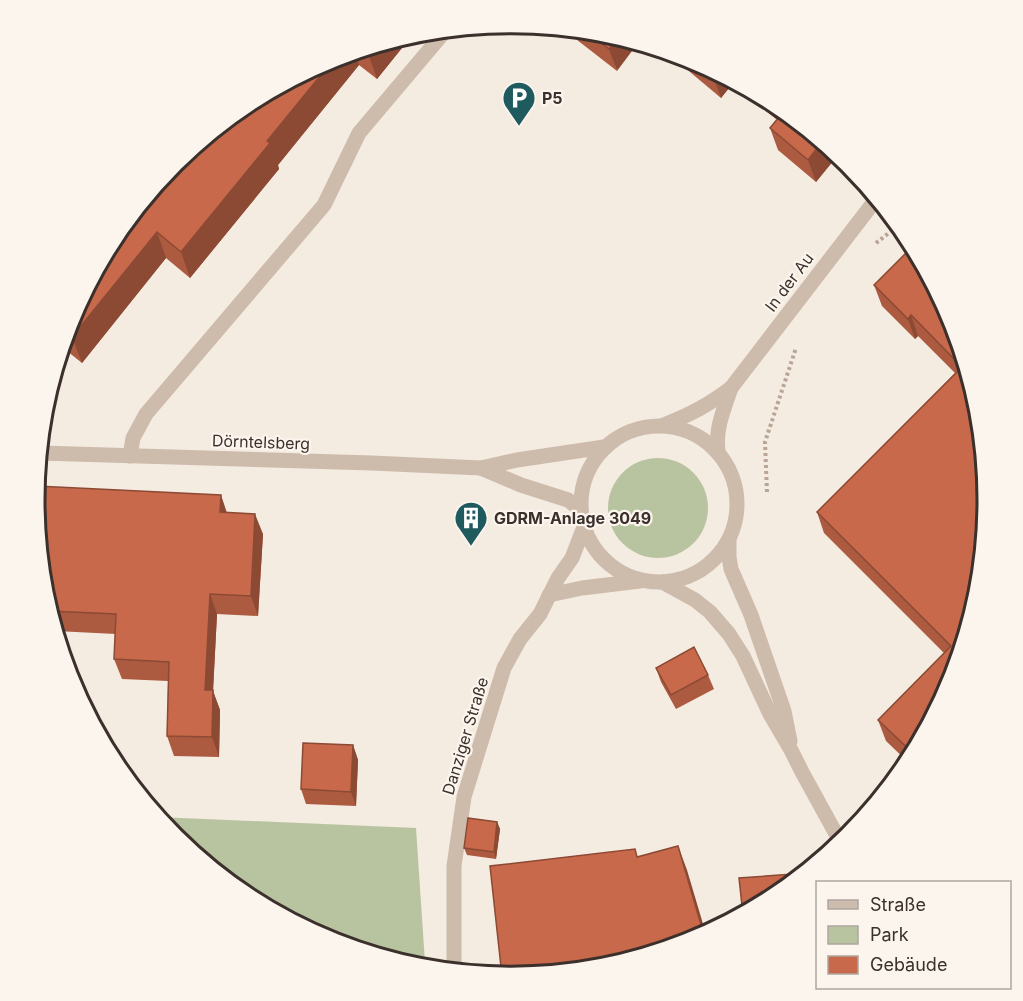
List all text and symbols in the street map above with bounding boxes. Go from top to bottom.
parking icon: P5 [501,80,537,127]
place label: P5 [542,88,563,108]
street label: In der Au [760,249,818,315]
street label: Dörntelsberg [212,430,310,454]
building icon: GDRM-Anlage 3049 [453,500,489,547]
place label: GDRM-Anlage 3049 [494,508,651,528]
street label: Danziger Straße [438,675,492,797]
legend [816,881,1011,989]
text: Straße [870,894,926,915]
text: Park [870,924,909,945]
text: Gebäude [870,954,947,975]

